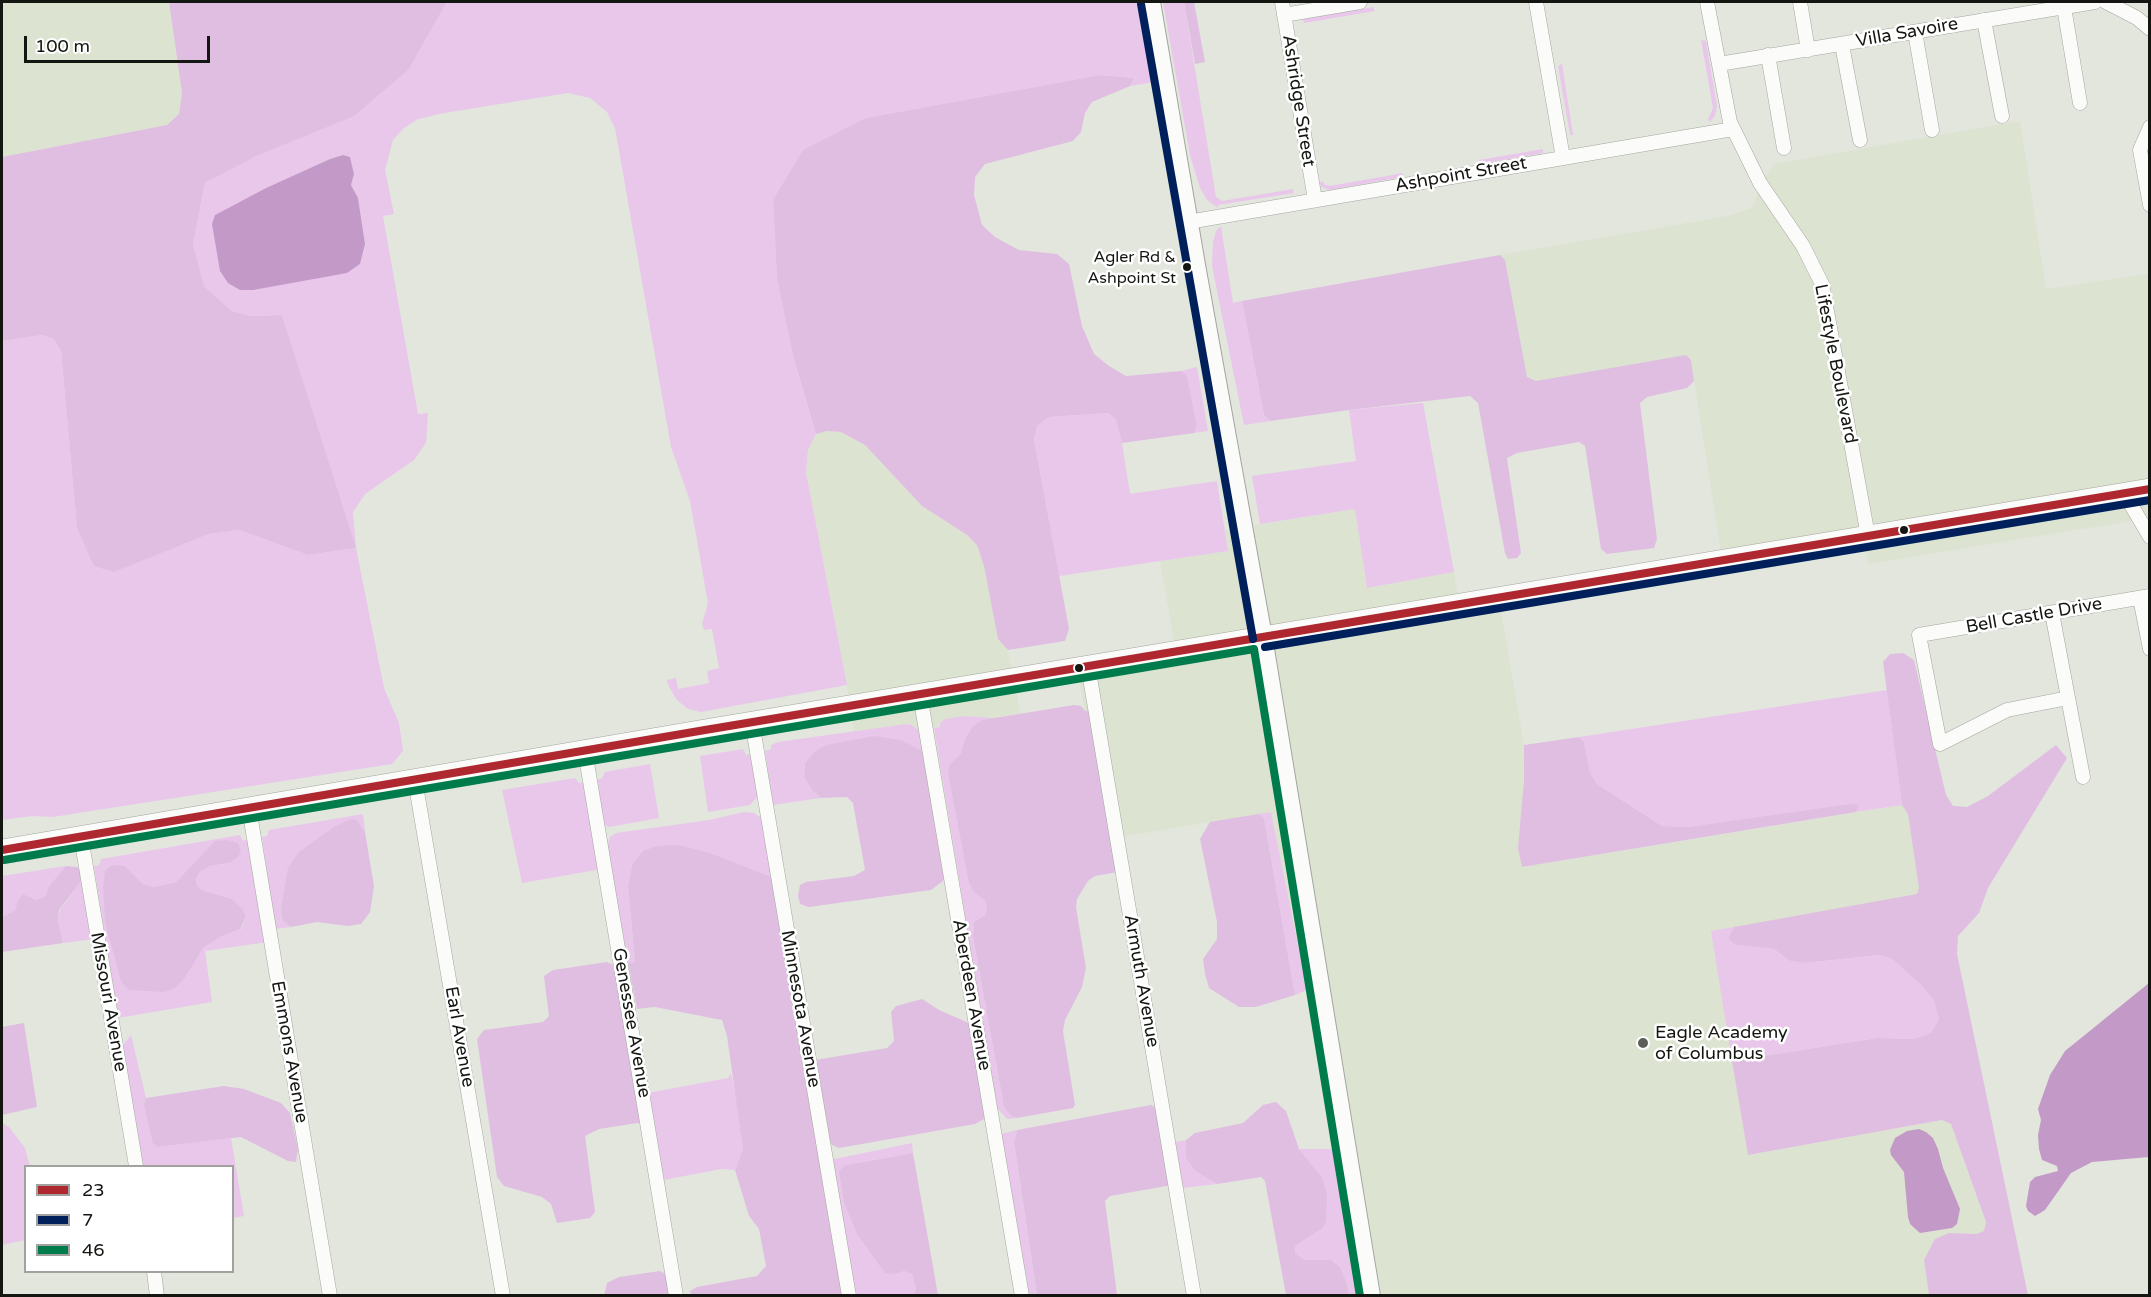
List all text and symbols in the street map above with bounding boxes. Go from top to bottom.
street label: Villa Savoire [1854,13,1960,53]
scale bar [27,24,213,62]
street label: Ashridge Street [1277,33,1319,169]
text: 100 m [35,35,90,57]
street label: Ashpoint Street [1393,153,1529,197]
place label: Agler Rd & Ashpoint St [1087,248,1176,286]
marker: Agler Rd & Ashpoint St [1181,261,1193,273]
street label: Lifestyle Boulevard [1809,282,1861,446]
unlabelled marker [1898,524,1910,536]
street label: Bell Castle Drive [1964,593,2104,639]
unlabelled marker [1073,662,1085,674]
street label: Armuth Avenue [1119,913,1163,1049]
street label: Aberdeen Avenue [947,918,995,1072]
street label: Minnesota Avenue [776,929,824,1089]
street label: Missouri Avenue [85,931,131,1073]
street label: Genessee Avenue [607,946,655,1100]
street label: Emmons Avenue [266,979,312,1125]
street label: Earl Avenue [440,985,478,1089]
place label: Eagle Academy of Columbus [1655,1022,1788,1064]
marker: Eagle Academy of Columbus [1636,1036,1650,1050]
legend [24,1165,234,1273]
text: 23 [82,1179,105,1201]
text: 7 [82,1209,93,1231]
text: 46 [82,1239,105,1261]

